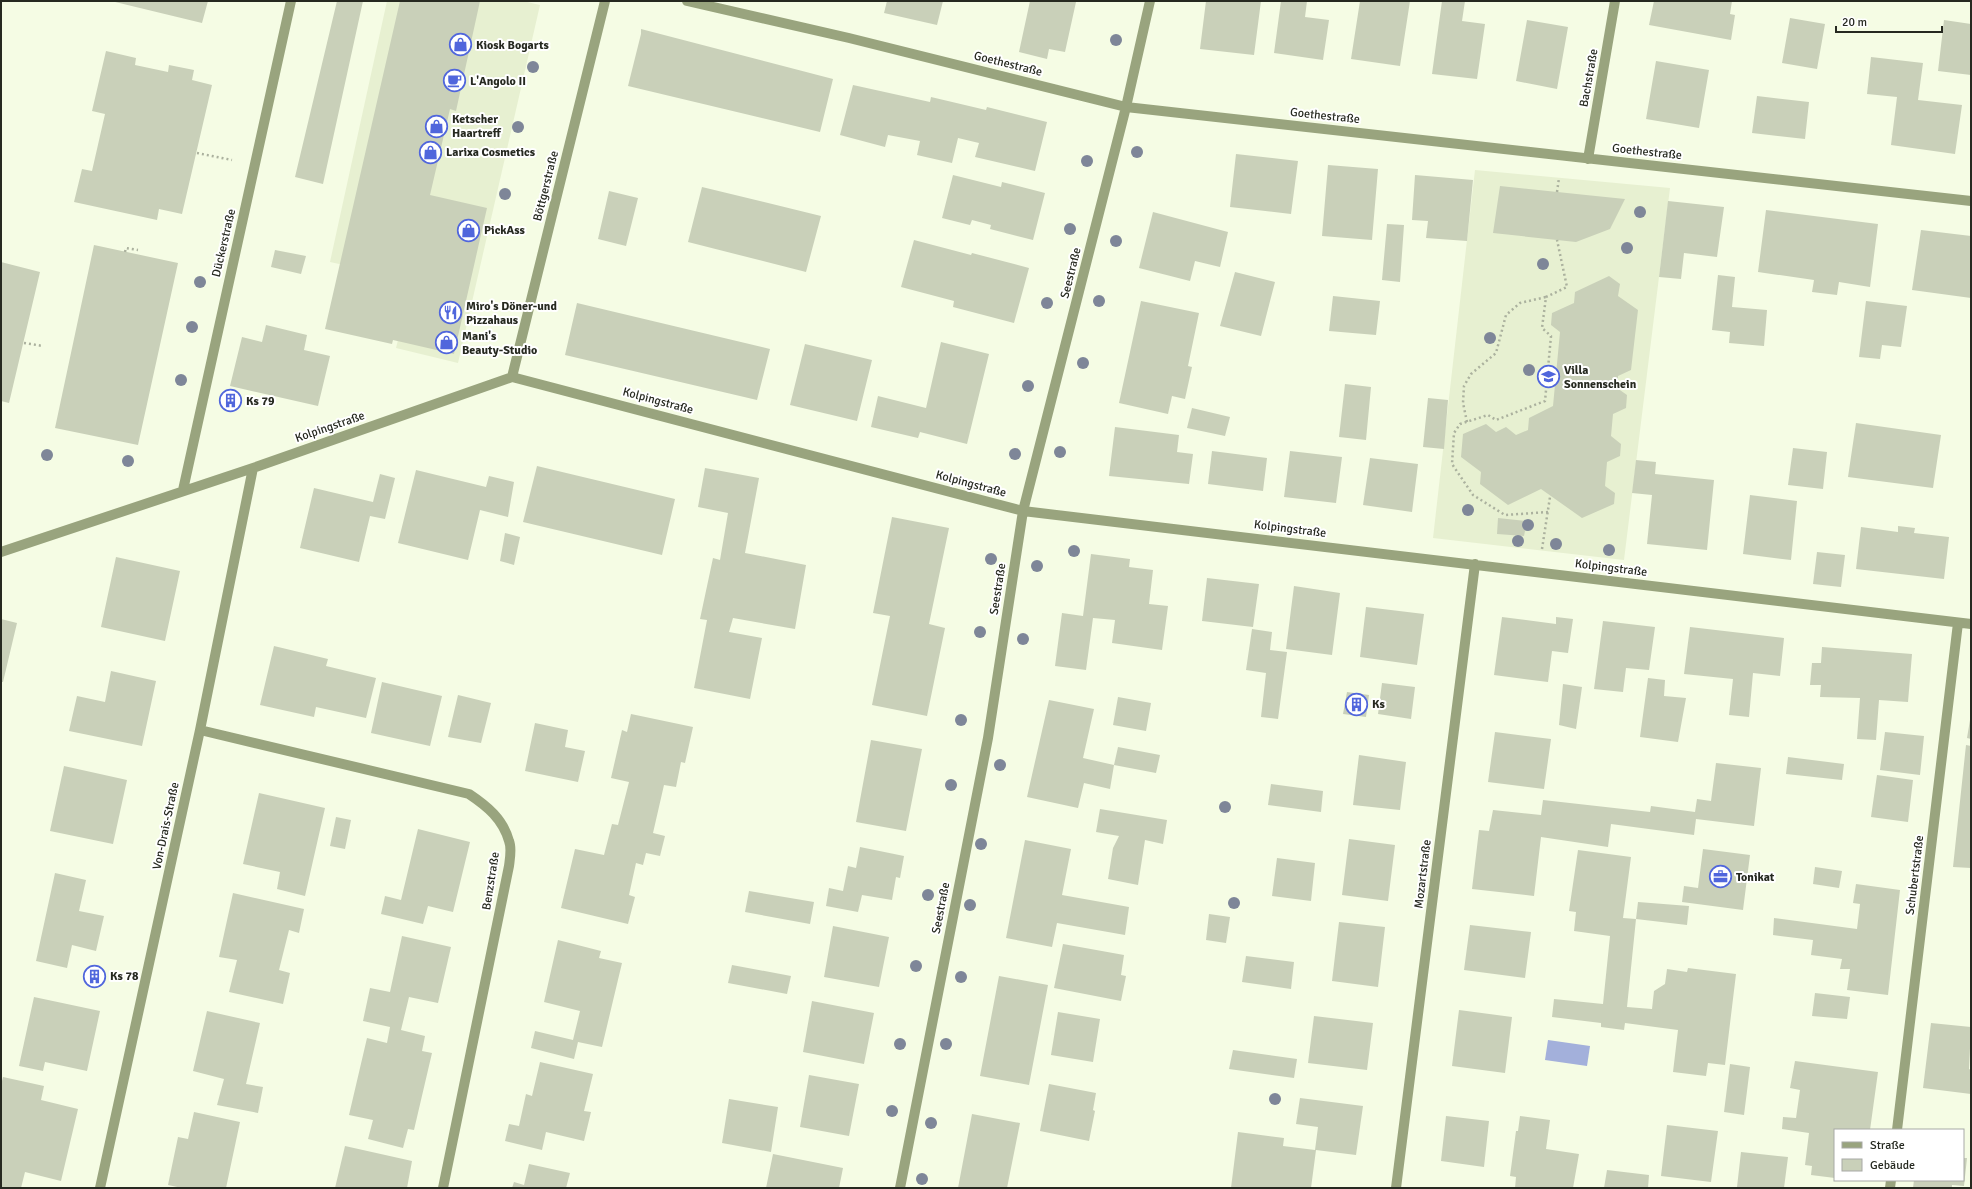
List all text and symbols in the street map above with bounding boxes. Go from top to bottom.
scale bar [1836,8,1942,34]
text: 20 m [1842,15,1867,30]
shop icon: Kiosk Bogarts [448,32,474,58]
place label: Kiosk Bogarts [476,38,549,53]
street label: Goethestraße [972,48,1044,80]
street label: Bachstraße [1577,48,1601,108]
cafe icon: L'Angolo II [441,68,467,94]
place label: L'Angolo II [470,74,526,89]
street label: Goethestraße [1289,105,1361,127]
place label: Ketscher Haartreff [452,112,502,141]
shop icon: Ketscher Haartreff [423,113,449,139]
shop icon: Larixa Cosmetics [417,139,443,165]
street label: Goethestraße [1611,141,1683,163]
place label: Larixa Cosmetics [446,145,536,160]
street label: Böttgerstraße [530,149,562,223]
street label: Dückerstraße [209,207,239,279]
shop icon: PickAss [456,217,482,243]
place label: PickAss [484,223,526,238]
street label: Seestraße [1057,246,1085,300]
place label: Miro's Döner-und Pizzahaus [466,299,557,328]
restaurant icon: Miro's Döner-und Pizzahaus [438,300,464,326]
place label: Mani's Beauty-Studio [462,329,537,358]
shop icon: Mani's Beauty-Studio [433,330,459,356]
place label: Villa Sonnenschein [1564,363,1637,392]
school or university icon: Villa Sonnenschein [1536,364,1562,390]
street label: Kolpingstraße [621,384,695,418]
building icon: Ks 79 [218,388,244,414]
place label: Ks 79 [246,394,275,409]
street label: Kolpingstraße [293,408,367,446]
street label: Kolpingstraße [934,467,1008,501]
street label: Kolpingstraße [1253,517,1327,541]
street label: Kolpingstraße [1574,556,1648,580]
street label: Seestraße [987,562,1009,616]
building icon: Ks [1343,691,1369,717]
place label: Ks [1372,697,1385,712]
street label: Von-Drais-Straße [149,781,183,871]
street label: Schubertstraße [1903,834,1927,916]
street label: Mozartstraße [1411,839,1435,909]
street label: Benzstraße [479,851,503,911]
office icon: Tonikat [1708,864,1734,890]
place label: Tonikat [1736,870,1775,885]
street label: Seestraße [929,881,953,935]
building icon: Ks 78 [82,963,108,989]
place label: Ks 78 [110,969,139,984]
legend [1834,1129,1964,1181]
text: Straße [1870,1138,1905,1153]
text: Gebäude [1870,1158,1915,1173]

